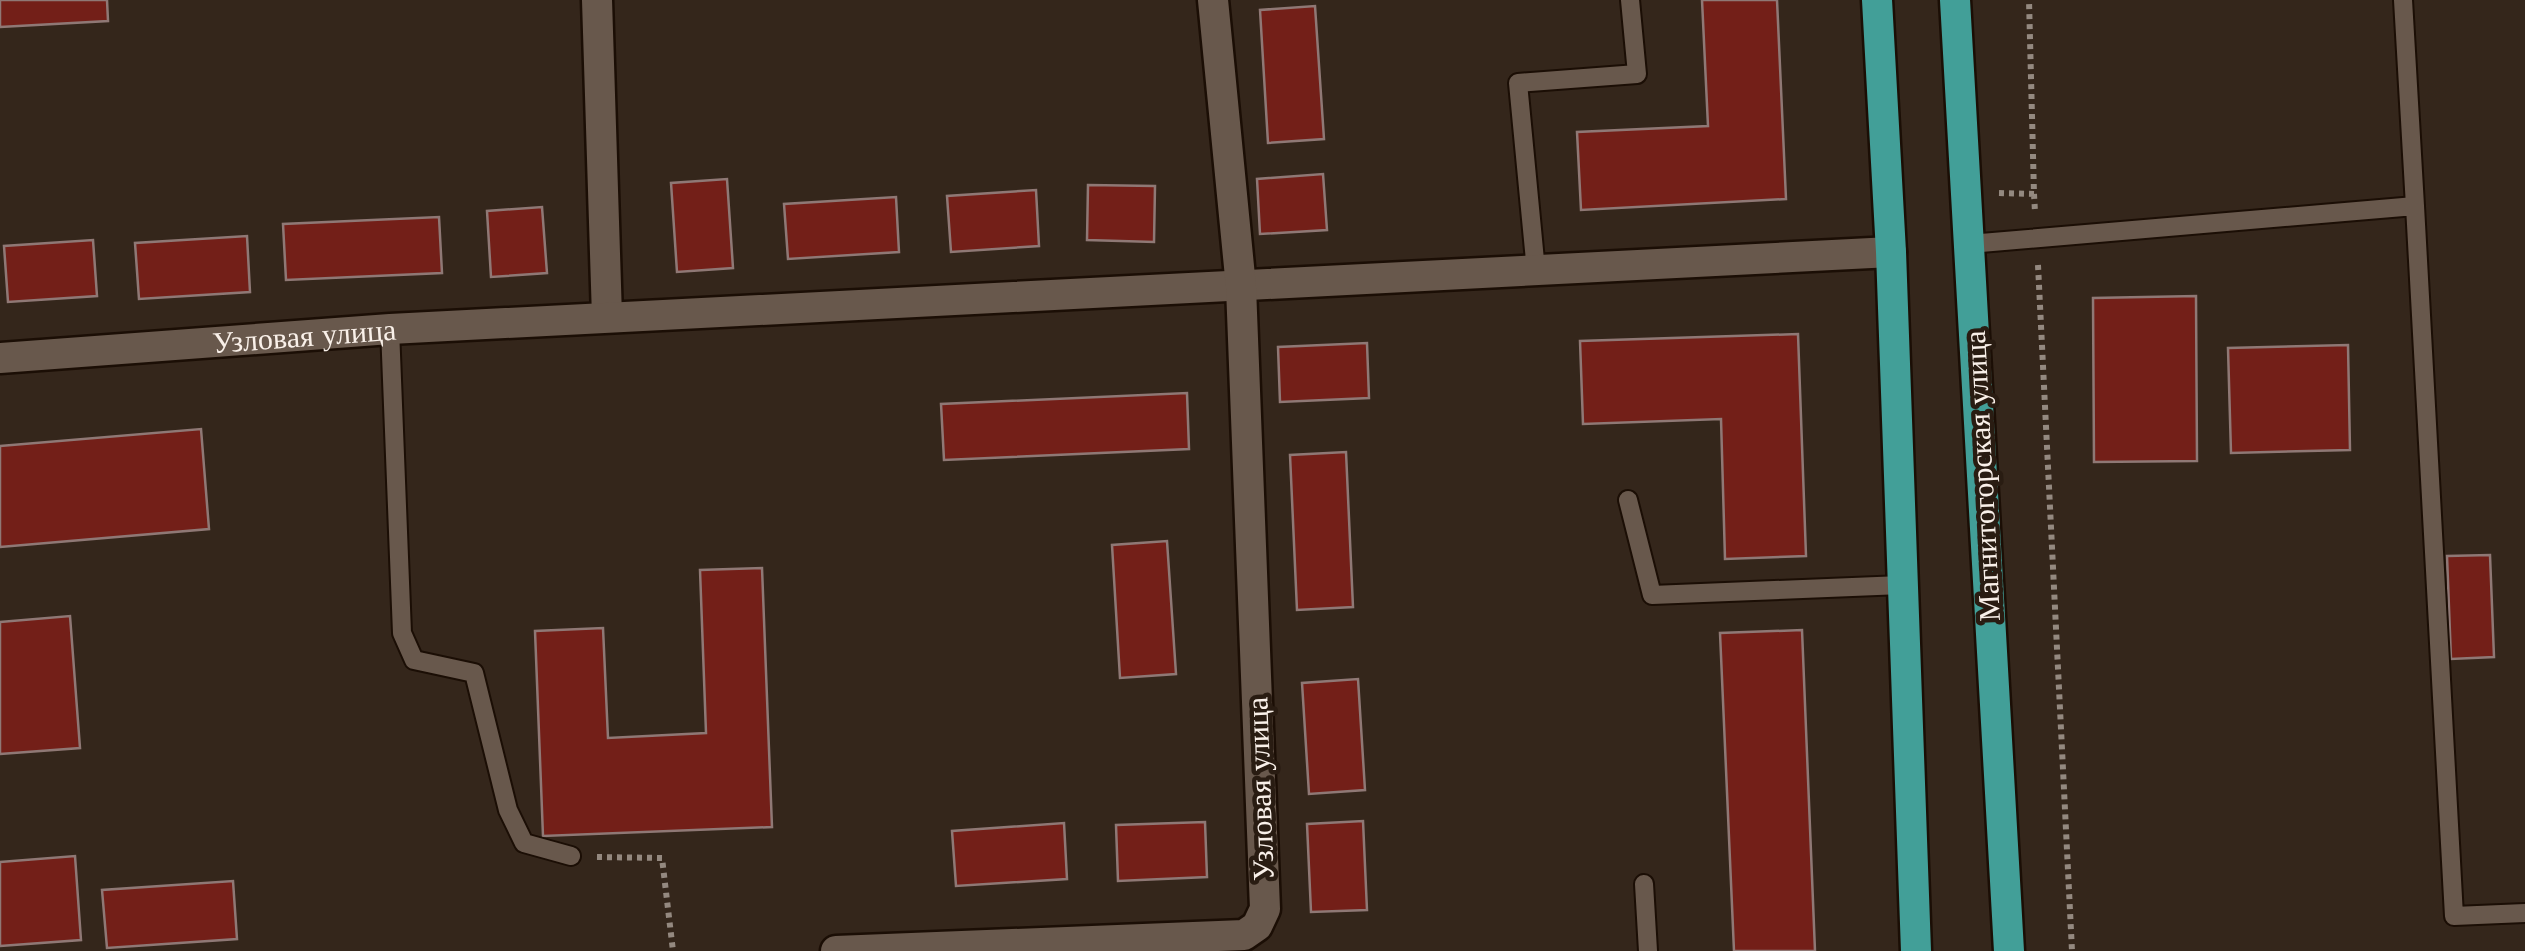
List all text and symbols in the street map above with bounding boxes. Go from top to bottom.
street label: Узловая улица [211,310,397,361]
street label: Магнитогорская улица [1956,330,2008,622]
street label: Узловая улица [1238,696,1282,882]

